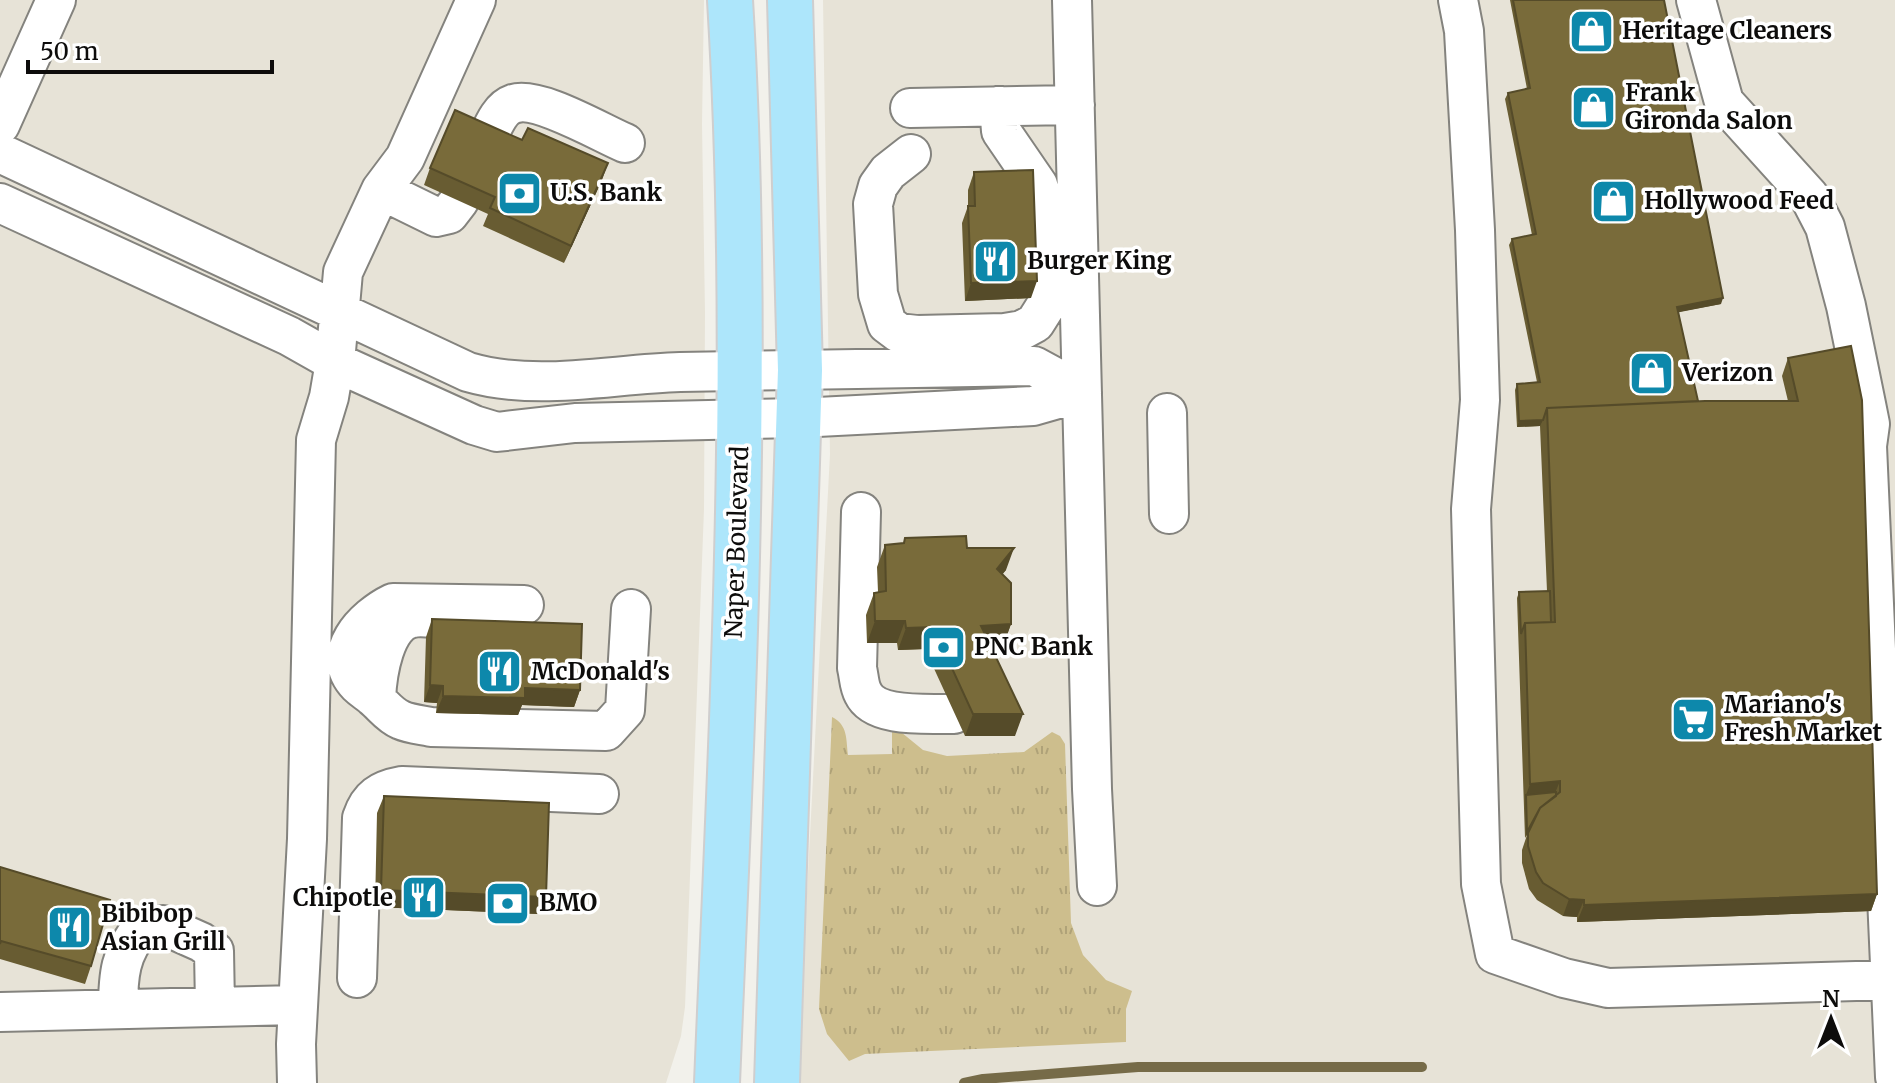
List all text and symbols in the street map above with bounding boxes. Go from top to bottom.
shop icon: Heritage Cleaners [1567,7,1615,55]
place label: Heritage Cleaners [1622,15,1832,46]
scale bar [28,24,272,74]
text: 50 m [40,36,99,67]
place label: Frank Gironda Salon [1625,77,1793,136]
shop icon: Frank Gironda Salon [1570,83,1618,131]
bank icon: U.S. Bank [495,169,543,217]
place label: U.S. Bank [550,177,662,208]
shop icon: Hollywood Feed [1589,177,1637,225]
place label: Hollywood Feed [1644,185,1834,216]
restaurant icon: Burger King [972,237,1020,285]
place label: Burger King [1027,245,1171,276]
shop icon: Verizon [1627,349,1675,397]
place label: Verizon [1681,357,1773,388]
street label: Naper Boulevard [718,446,755,638]
bank icon: PNC Bank [919,623,967,671]
place label: PNC Bank [974,631,1093,662]
restaurant icon: McDonald's [476,648,524,696]
place label: McDonald's [531,656,670,687]
place label: Mariano's Fresh Market [1724,689,1883,748]
supermarket icon: Mariano's Fresh Market [1669,695,1717,743]
restaurant icon: Chipotle [400,874,448,922]
bank icon: BMO [484,879,532,927]
place label: Chipotle [293,882,393,913]
place label: BMO [539,887,597,918]
place label: Bibibop Asian Grill [100,898,226,957]
restaurant icon: Bibibop Asian Grill [46,904,94,952]
north arrow [1791,979,1871,1059]
text: N [1822,985,1840,1013]

